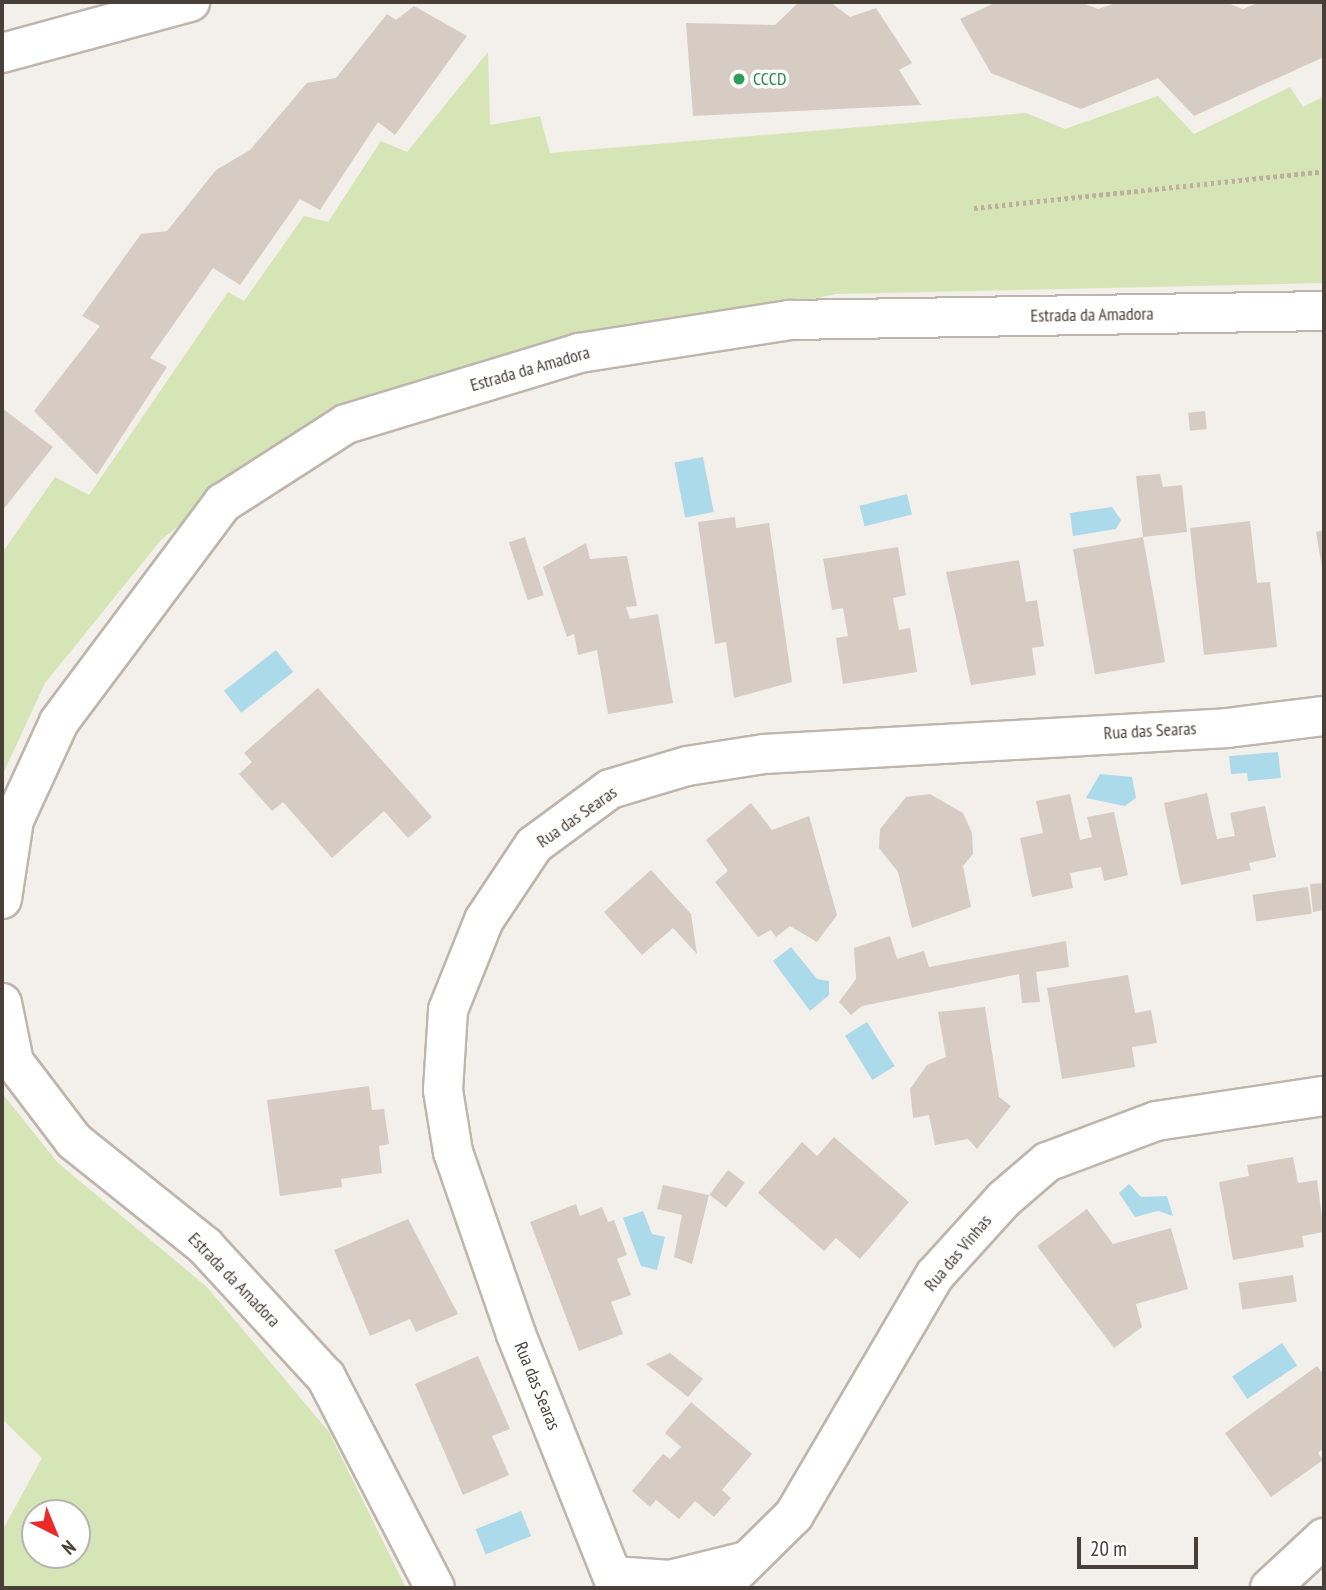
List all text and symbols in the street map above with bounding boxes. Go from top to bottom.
place label: CCCD [753,68,786,90]
marker: CCCD [731,71,747,87]
street label: Estrada da Amadora [1030,303,1154,327]
street label: Estrada da Amadora [468,342,592,396]
street label: Rua das Searas [1103,718,1197,744]
street label: Rua das Searas [533,782,621,852]
street label: Rua das Vinhas [920,1210,996,1296]
street label: Estrada da Amadora [183,1228,285,1332]
street label: Rua das Searas [510,1339,564,1433]
north arrow [21,1499,91,1569]
scale bar [1081,1524,1202,1568]
text: 20 m [1090,1535,1127,1562]
text: N [57,1536,81,1560]

